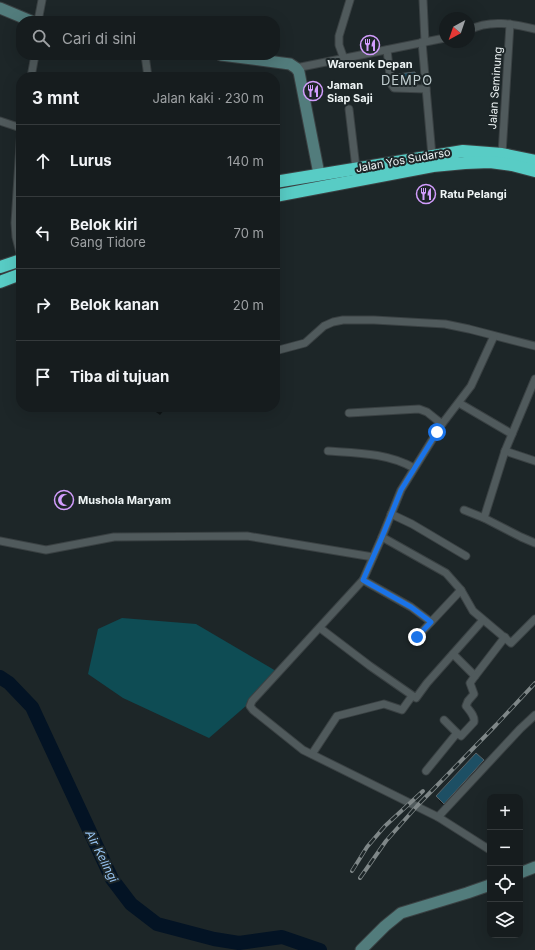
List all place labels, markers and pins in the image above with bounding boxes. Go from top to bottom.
restaurant icon: Waroenk Depan [359,34,381,56]
place label: Waroenk Depan [327,57,413,71]
place label: Jaman Siap Saji [327,78,373,105]
restaurant icon: Jaman Siap Saji [302,80,324,102]
restaurant icon: Ratu Pelangi [415,183,437,205]
place label: Ratu Pelangi [440,187,507,201]
mosque icon: Mushola Maryam [53,489,75,511]
place label: Mushola Maryam [78,493,171,507]

